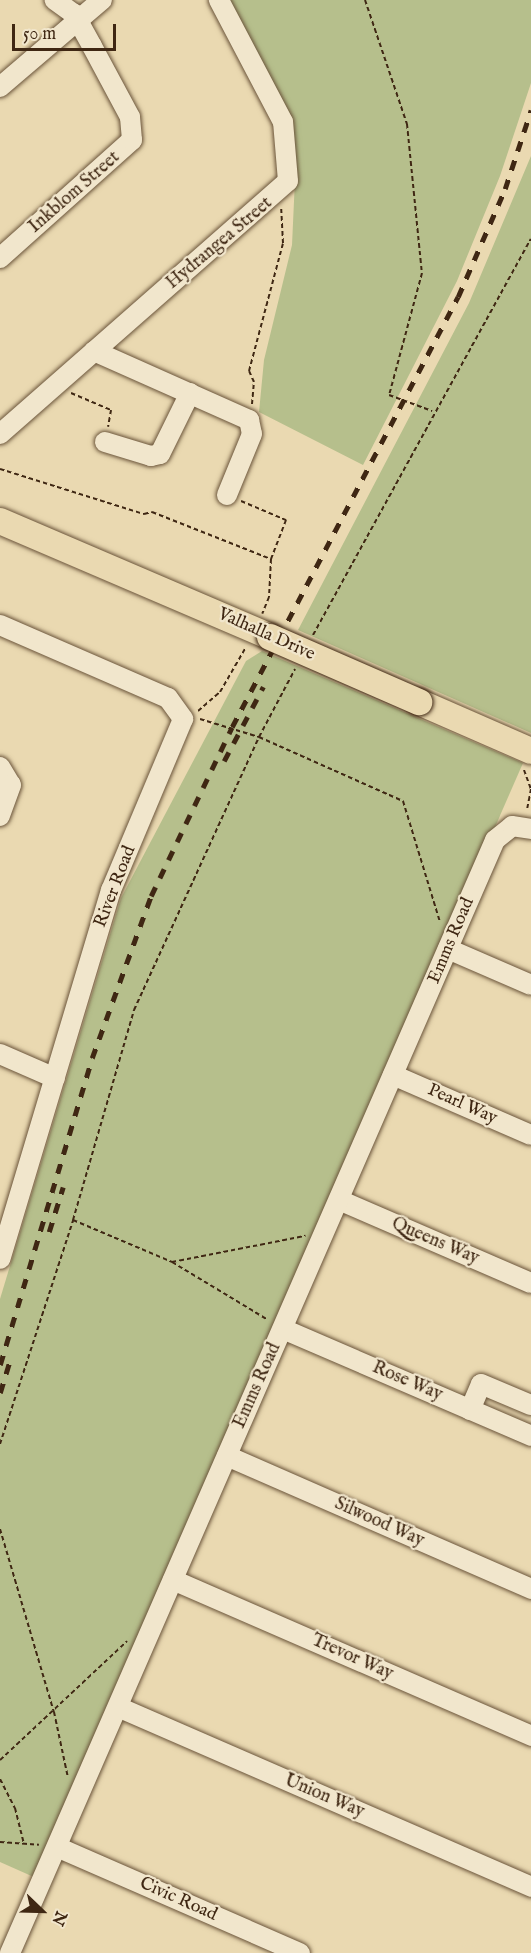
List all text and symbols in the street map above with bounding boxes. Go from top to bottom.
scale bar [15,12,118,50]
text: 50 m [23,23,56,46]
street label: Inkblom Street [25,148,125,238]
street label: Hydrangea Street [163,193,277,295]
street label: Valhalla Drive [214,604,318,666]
street label: River Road [91,843,141,931]
street label: Emms Road [424,895,480,987]
street label: Pearl Way [424,1080,500,1130]
street label: Queens Way [388,1214,482,1270]
street label: Emms Road [230,1340,286,1432]
street label: Rose Way [369,1358,445,1406]
street label: Silwood Way [331,1494,427,1552]
street label: Trevor Way [308,1630,396,1686]
street label: Union Way [281,1771,367,1823]
street label: Civic Road [136,1873,220,1927]
north arrow [12,1881,72,1941]
text: N [47,1908,70,1928]

